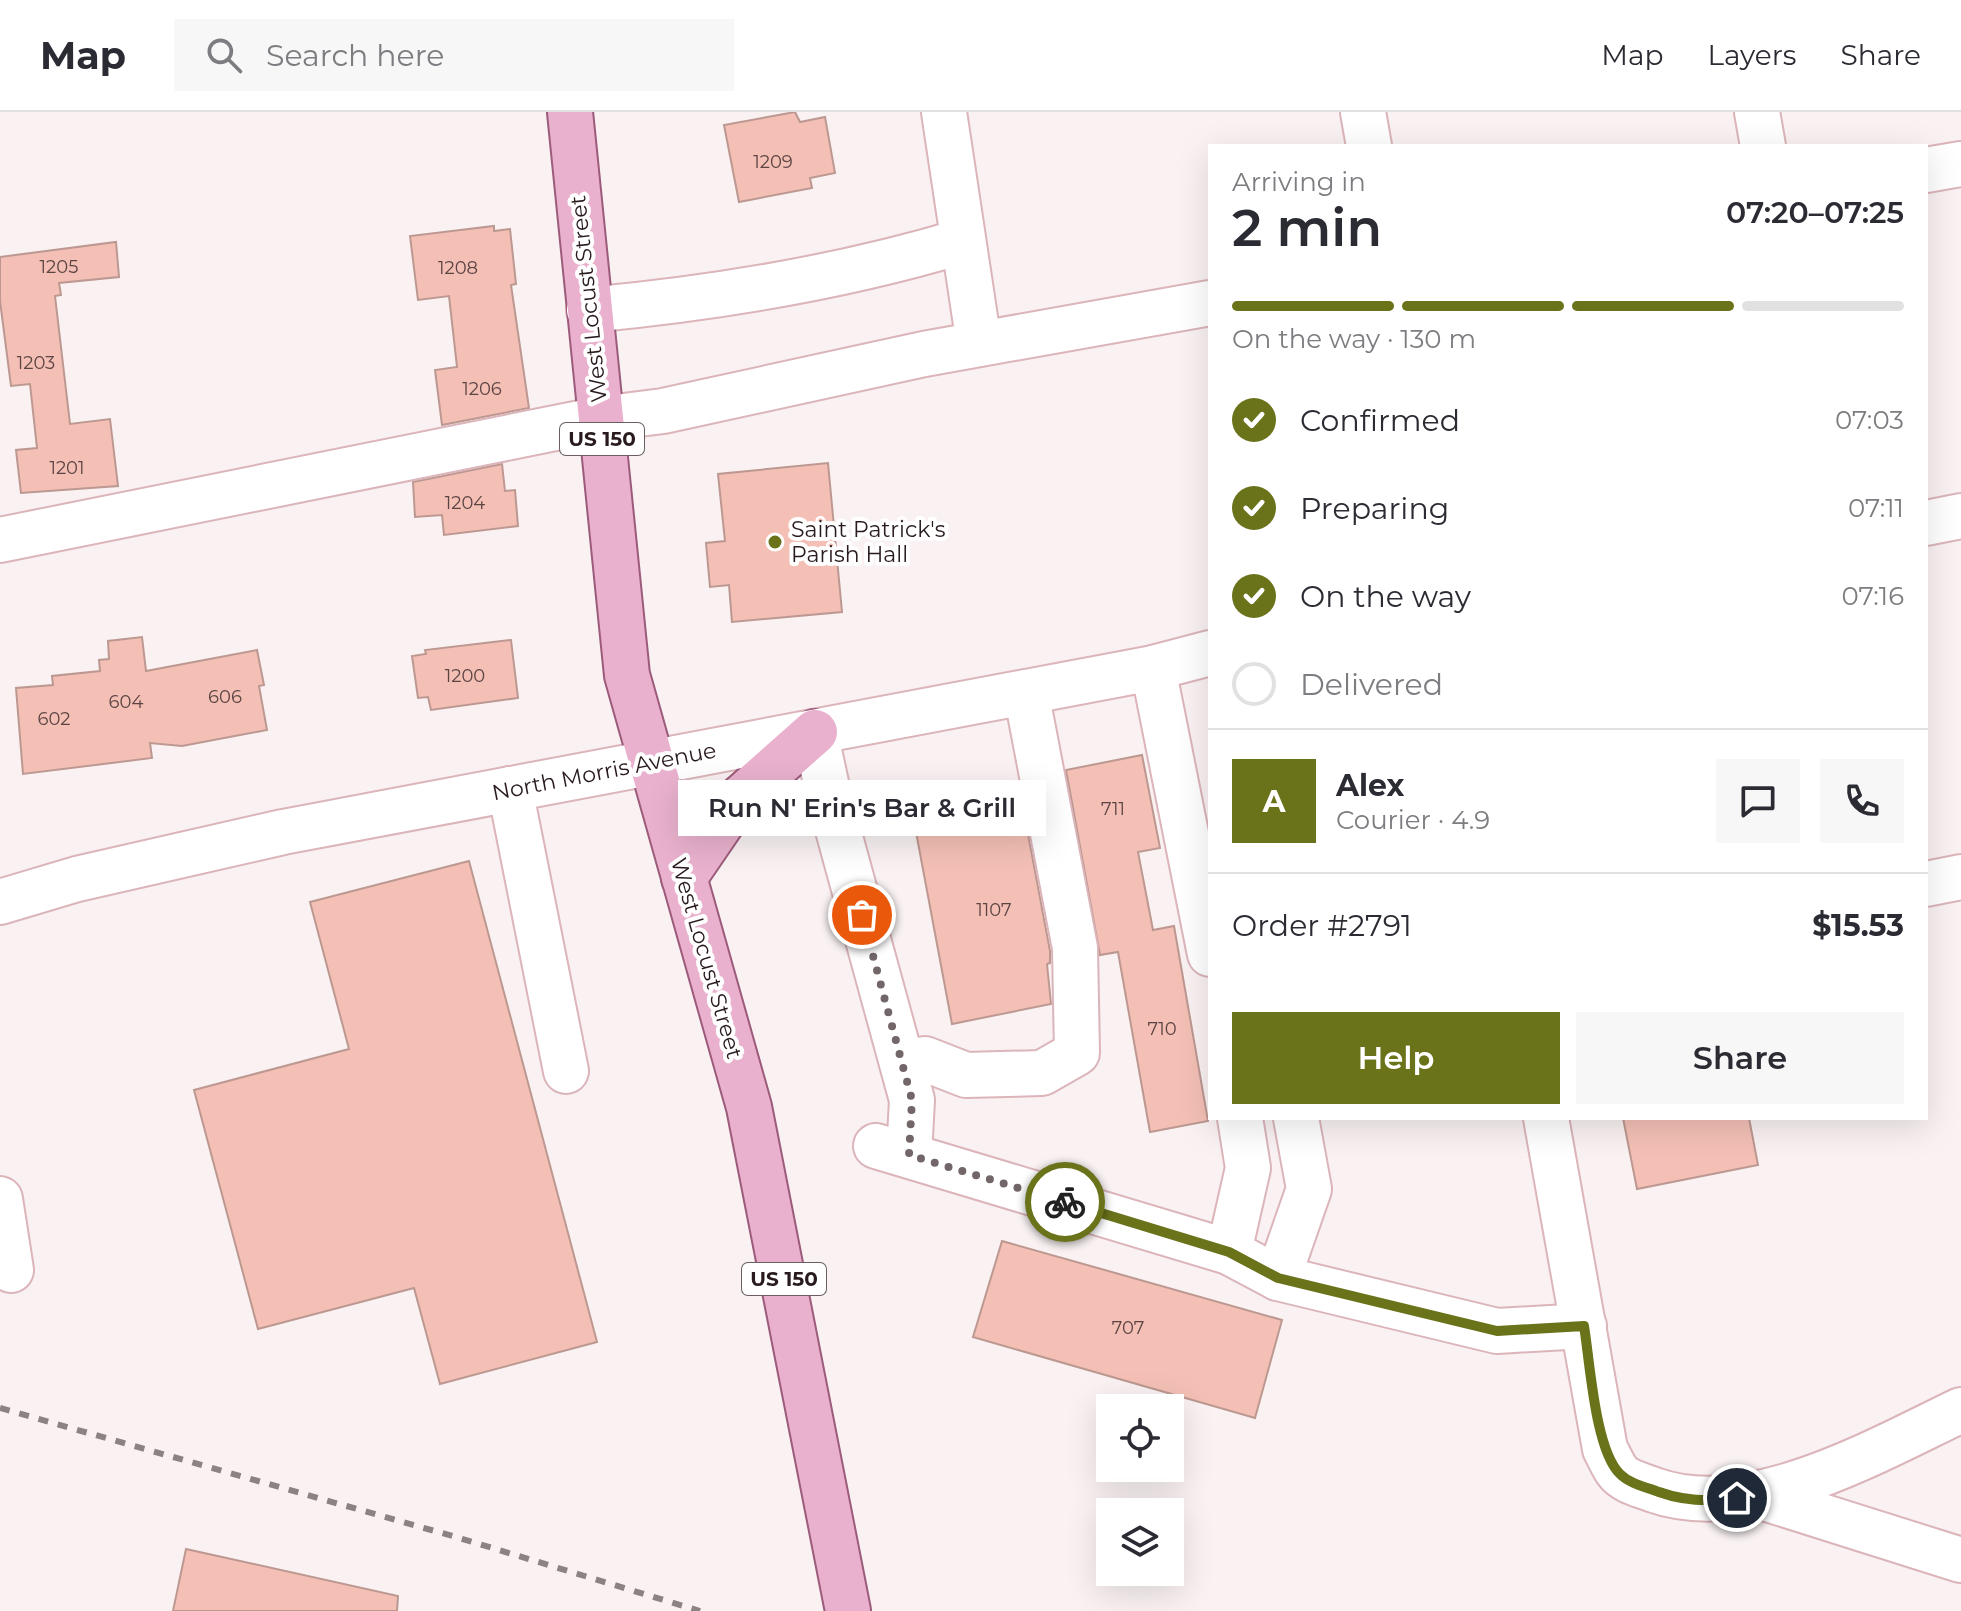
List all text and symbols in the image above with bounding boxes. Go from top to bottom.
search box [174,19,734,91]
text: Map [40,32,126,79]
icon: search [202,33,246,77]
text: Search here [266,37,444,74]
text: Map [1601,38,1664,72]
text: Layers [1708,38,1797,72]
text: Share [1841,38,1921,72]
house number: 1209 [753,151,793,173]
text: Arriving in [1232,166,1366,198]
street label: West Locust Street [564,194,613,404]
text: 07:20–07:25 [1726,194,1904,231]
text: 2 min [1232,196,1382,259]
house number: 1205 [40,256,78,278]
house number: 1208 [438,257,478,279]
text: On the way · 130 m [1232,323,1476,355]
house number: 1203 [17,352,55,374]
house number: 1206 [462,378,502,400]
icon: check [1232,398,1276,442]
text: Confirmed [1300,402,1460,439]
text: 07:03 [1835,404,1904,436]
road number: US 150 [560,423,644,455]
house number: 1201 [49,457,85,479]
icon: check [1232,486,1276,530]
text: Preparing [1300,490,1449,527]
house number: 1204 [445,492,485,514]
text: 07:11 [1848,492,1904,524]
place label: Saint Patrick's Parish Hall [791,516,946,568]
marker: Saint Patrick's Parish Hall [766,533,784,551]
icon: check [1232,574,1276,618]
text: On the way [1300,578,1471,615]
text: 07:16 [1841,580,1904,612]
house number: 1200 [445,665,485,687]
text: Delivered [1300,666,1443,703]
house number: 606 [208,686,242,708]
house number: 604 [109,691,143,713]
house number: 602 [37,708,71,730]
street label: North Morris Avenue [490,736,719,806]
button: chat [1716,759,1800,843]
button: phone [1820,759,1904,843]
text: Alex [1336,767,1404,804]
callout: Run N' Erin's Bar & Grill [678,779,1046,835]
text: A [1263,783,1285,820]
text: Run N' Erin's Bar & Grill [708,792,1016,824]
house number: 711 [1101,798,1125,820]
text: Courier · 4.9 [1336,804,1490,836]
street label: West Locust Street [665,855,748,1062]
pin [828,881,896,949]
icon: bag [840,893,884,937]
house number: 1107 [976,899,1012,921]
text: Order #2791 [1232,907,1412,944]
text: $15.53 [1812,907,1904,944]
button: Help [1232,1012,1560,1104]
button: Share [1576,1012,1904,1104]
house number: 710 [1147,1018,1177,1040]
courier [1025,1162,1105,1242]
icon: bike [1043,1180,1087,1224]
road number: US 150 [742,1263,826,1295]
house number: 707 [1112,1317,1144,1339]
map controls [1096,1394,1184,1586]
button: locate [1096,1394,1184,1482]
pin [1703,1464,1771,1532]
icon: home [1715,1476,1759,1520]
button: layers [1096,1498,1184,1586]

